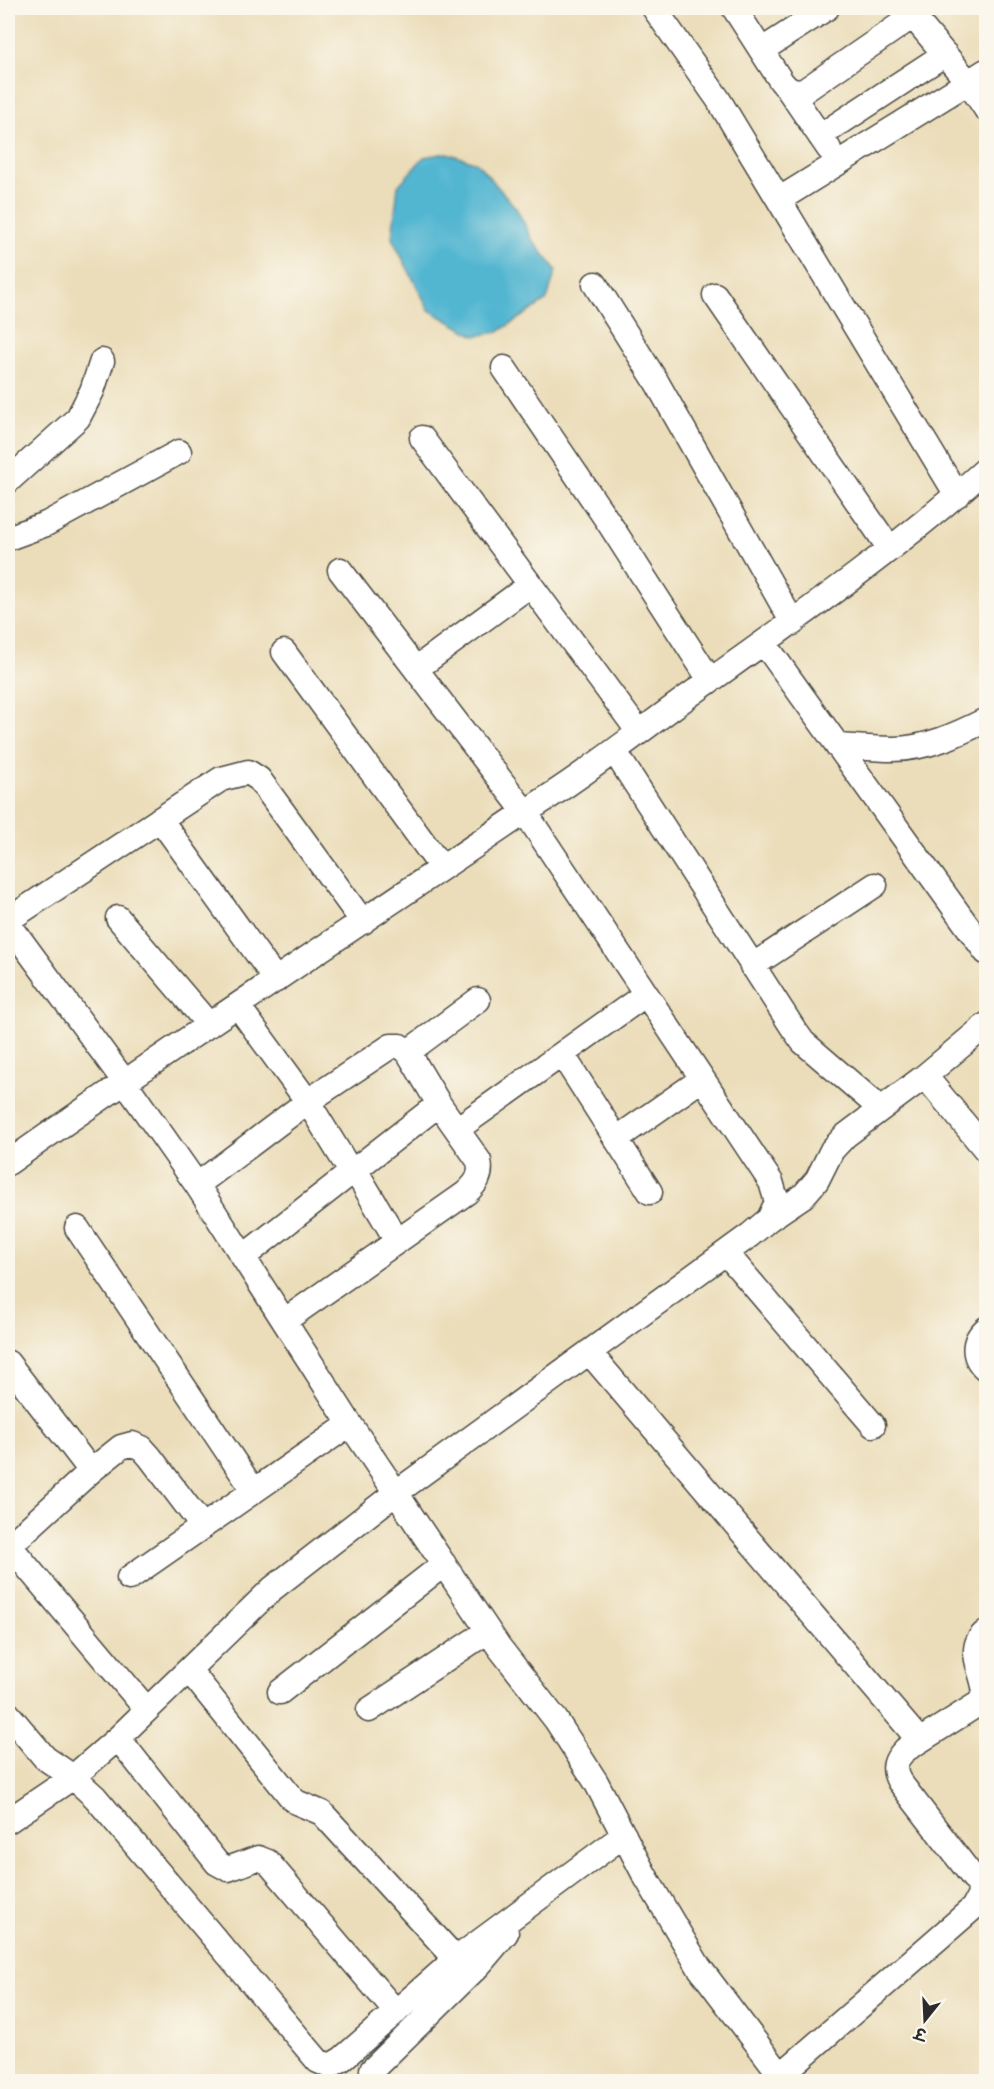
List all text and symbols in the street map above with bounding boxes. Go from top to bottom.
north arrow [895,1990,955,2050]
text: उ [911,2023,930,2045]

